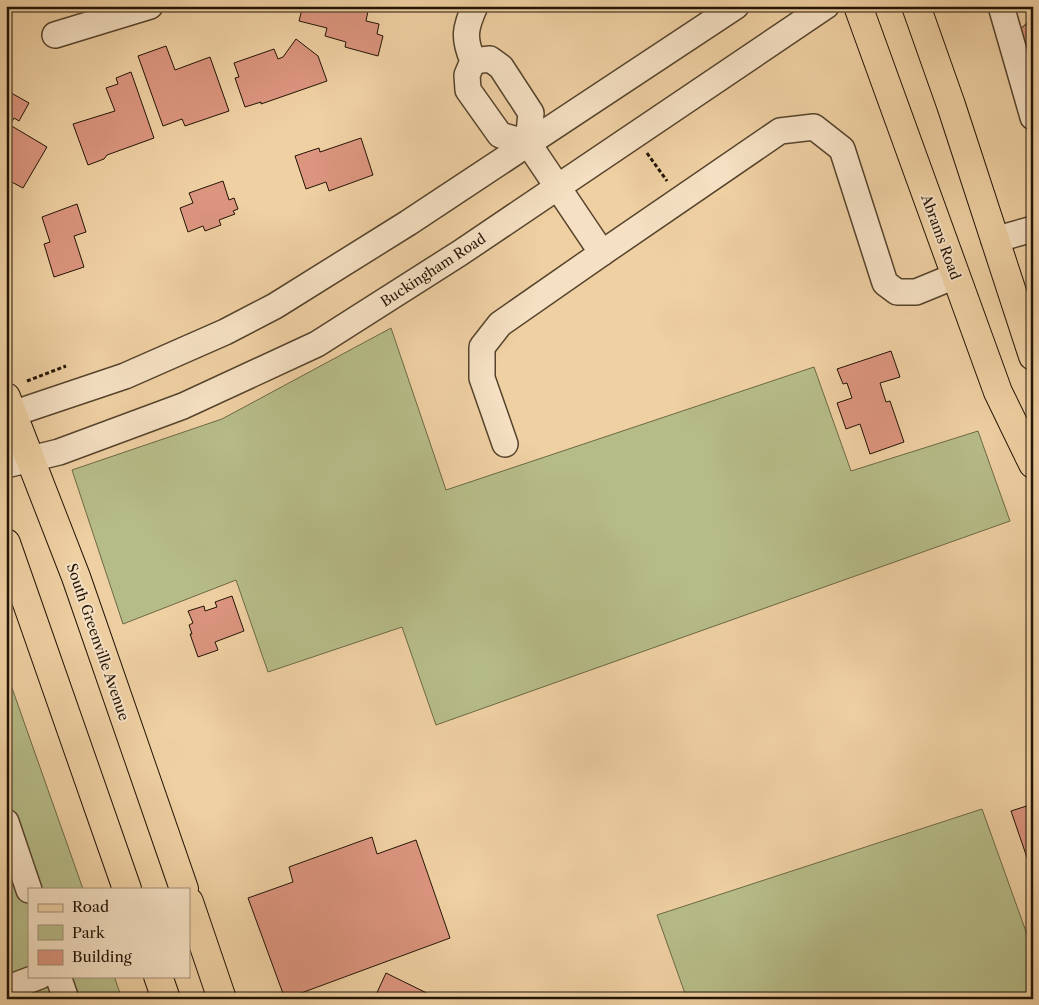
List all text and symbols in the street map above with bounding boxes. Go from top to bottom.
street label: Abrams Road [917,191,965,283]
street label: Buckingham Road [377,229,489,311]
street label: South Greenville Avenue [63,561,133,723]
legend [28,888,190,978]
text: Road [72,897,109,916]
text: Park [72,923,106,942]
text: Building [72,947,132,966]

